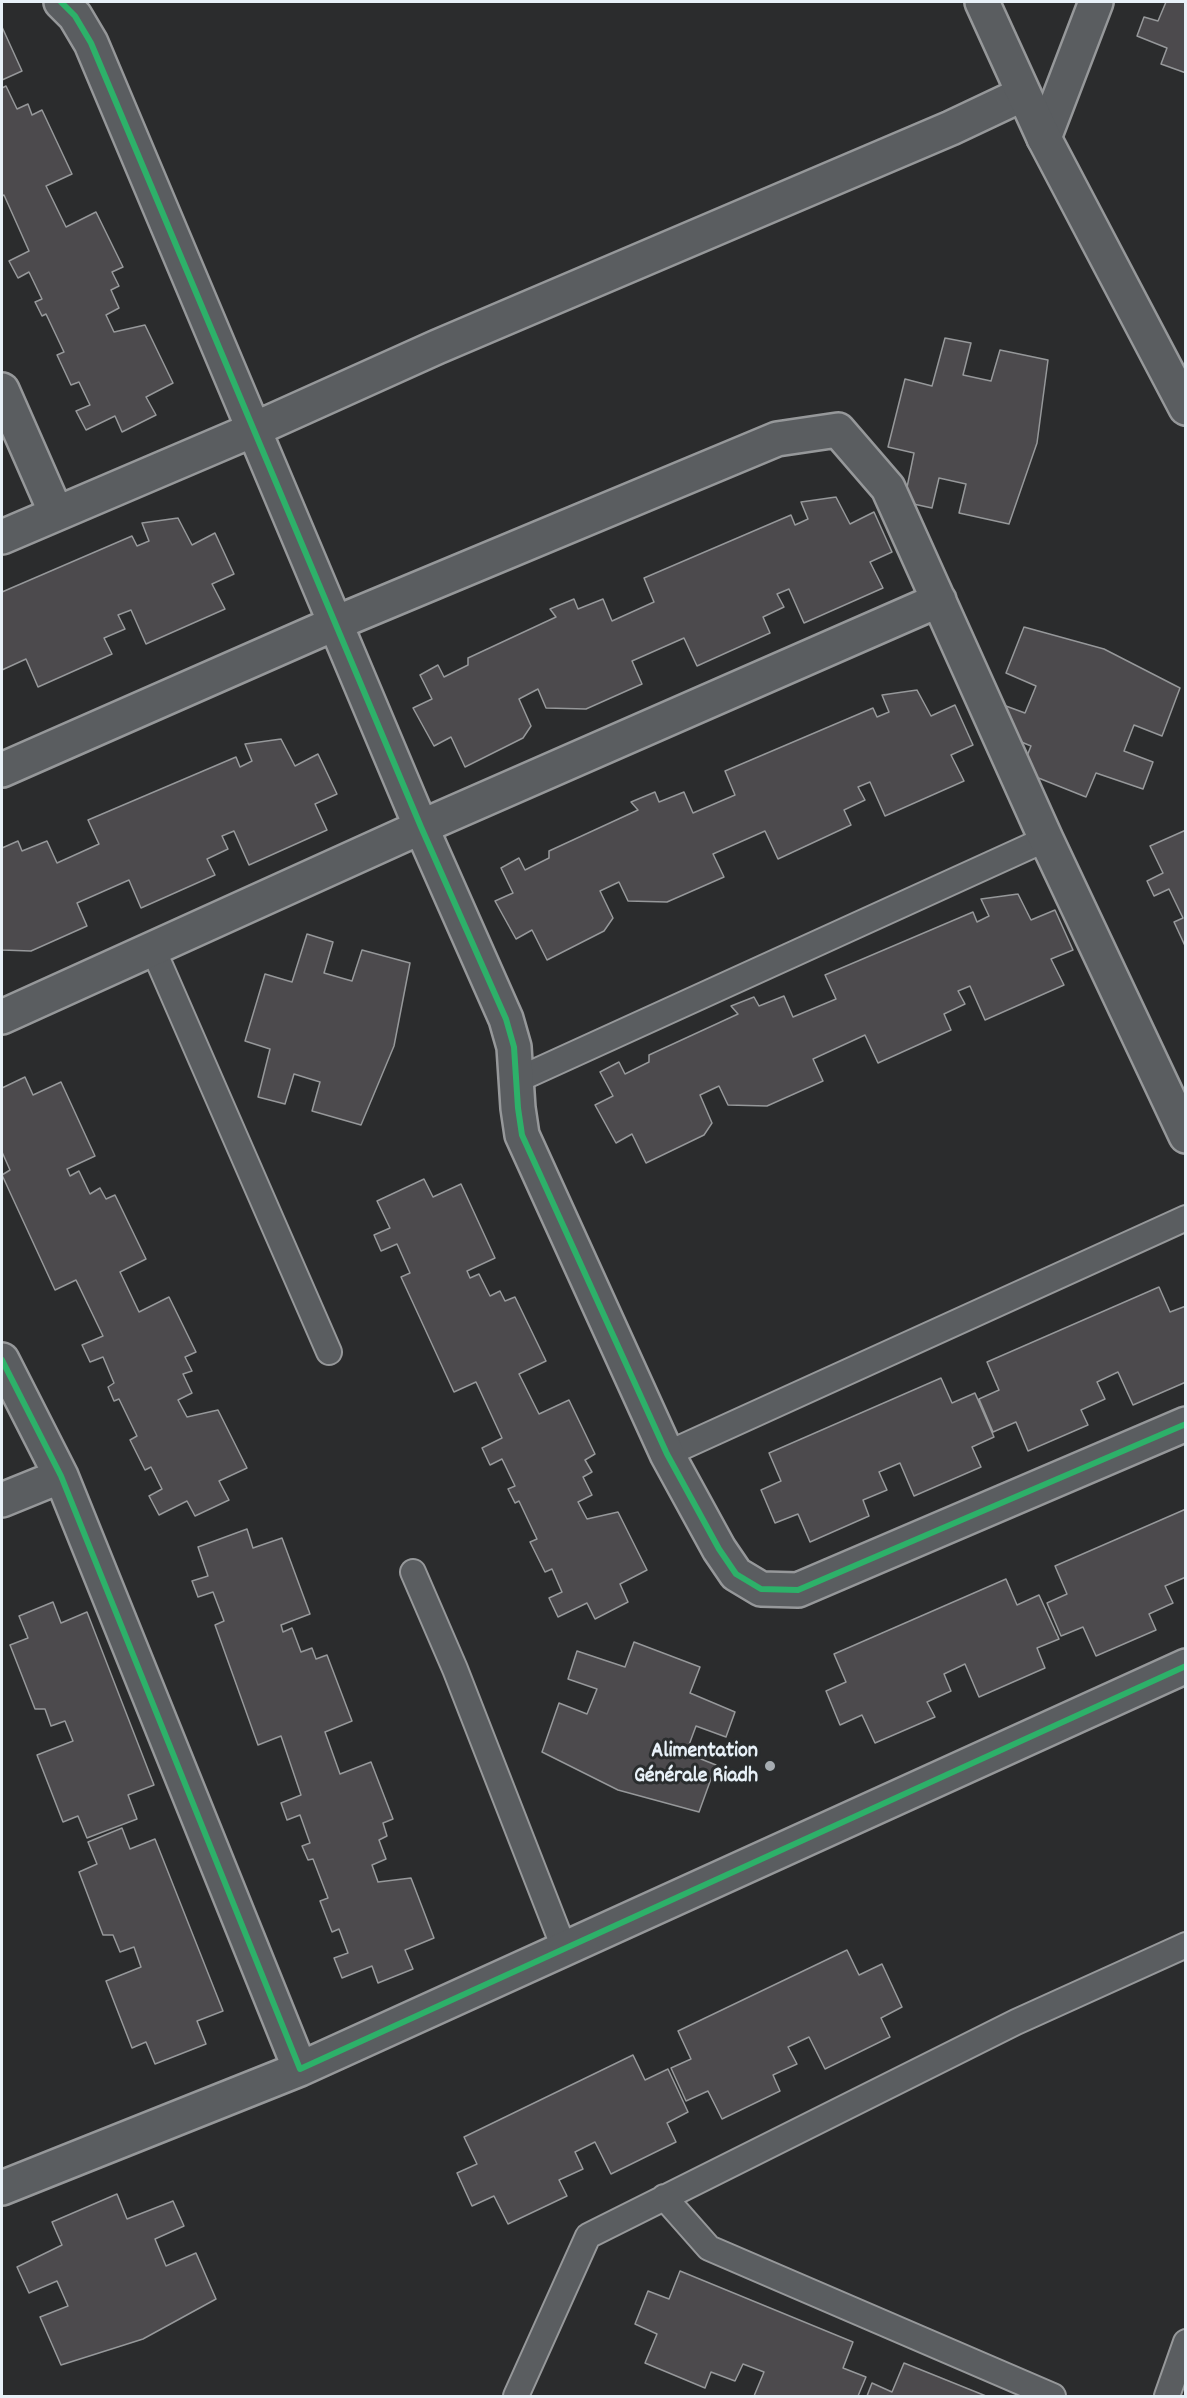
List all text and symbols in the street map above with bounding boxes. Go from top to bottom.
place label: Alimentation Générale Riadh [634,1740,758,1792]
marker: Alimentation Générale Riadh [763,1759,777,1773]

